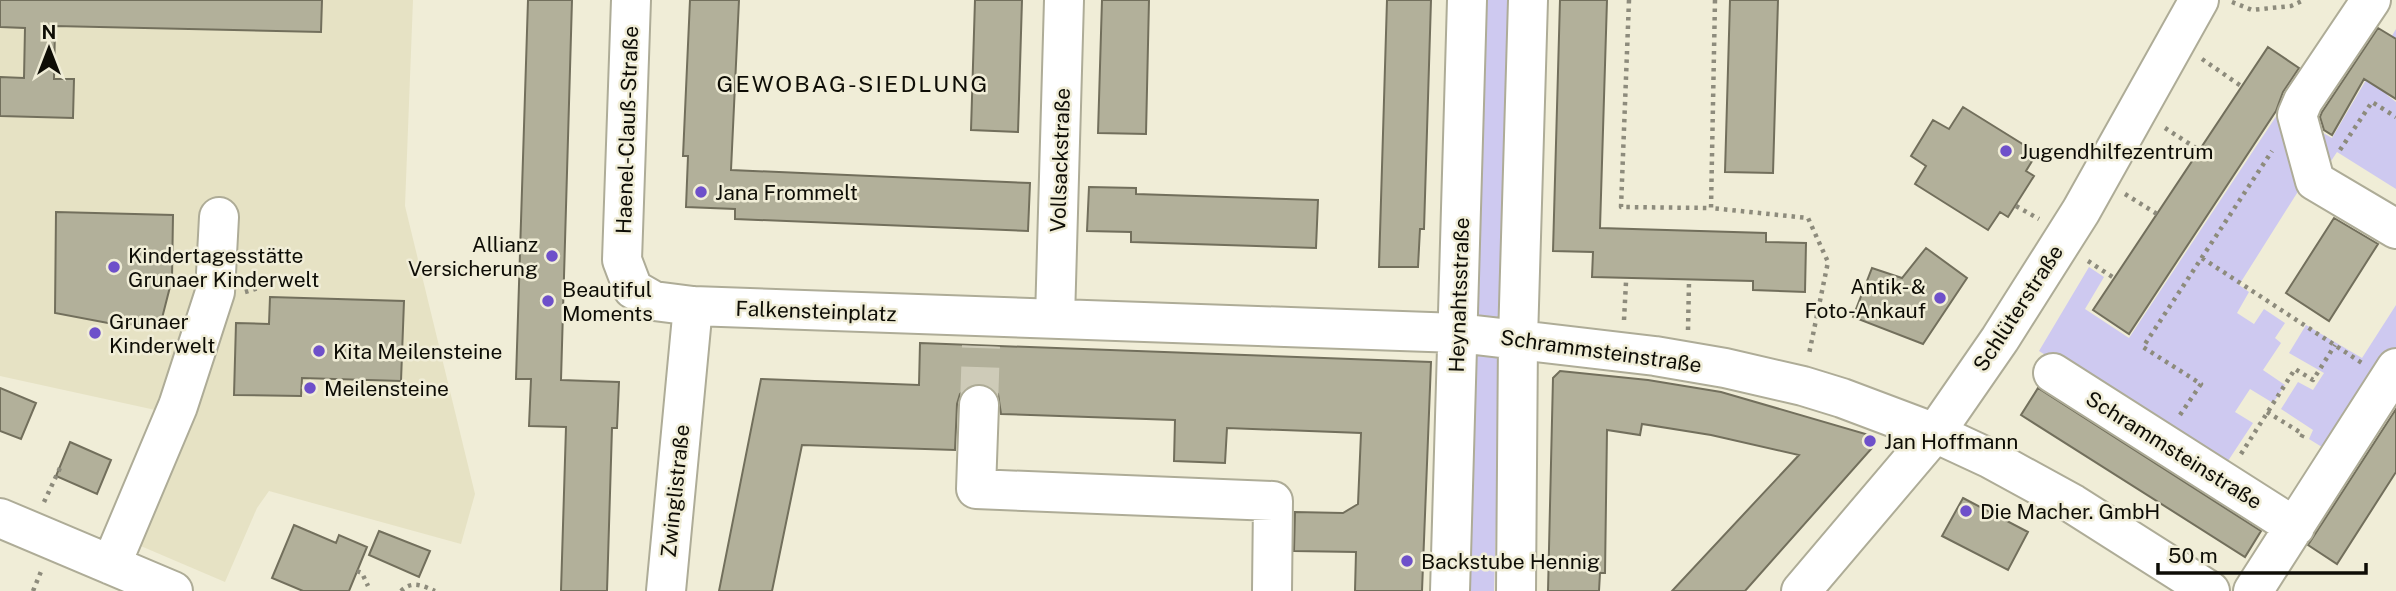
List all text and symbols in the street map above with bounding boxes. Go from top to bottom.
north arrow [14,14,84,84]
text: N [42,21,56,43]
street label: Haenel-Clauß-Straße [611,25,643,235]
district label: GEWOBAG-SIEDLUNG [717,70,989,97]
street label: Vollsackstraße [1045,87,1075,233]
place label: Jugendhilfezentrum [2020,139,2213,164]
marker: Jugendhilfezentrum [1998,143,2014,159]
place label: Jana Frommelt [715,180,858,205]
marker: Jana Frommelt [693,184,709,200]
street label: Heynahtsstraße [1444,217,1474,373]
place label: Allianz Versicherung [408,232,538,281]
street label: Schlüterstraße [1968,240,2068,376]
place label: Kindertagesstätte Grunaer Kinderwelt [128,243,319,292]
marker: Allianz Versicherung [544,248,560,264]
marker: Kindertagesstätte Grunaer Kinderwelt [106,259,122,275]
place label: Antik- & Foto-Ankauf [1804,274,1926,323]
place label: Beautiful Moments [562,277,653,326]
marker: Antik- & Foto-Ankauf [1932,290,1948,306]
marker: Beautiful Moments [540,293,556,309]
street label: Falkensteinplatz [735,296,897,326]
place label: Grunaer Kinderwelt [109,309,215,358]
marker: Grunaer Kinderwelt [87,325,103,341]
street label: Schrammsteinstraße [1499,325,1703,377]
place label: Kita Meilensteine [333,339,502,364]
marker: Kita Meilensteine [311,343,327,359]
place label: Meilensteine [324,376,449,401]
marker: Meilensteine [302,380,318,396]
street label: Schrammsteinstraße [2081,386,2267,514]
street label: Zwinglistraße [656,423,694,559]
place label: Jan Hoffmann [1884,429,2018,454]
marker: Jan Hoffmann [1862,433,1878,449]
place label: Die Macher. GmbH [1980,499,2160,524]
marker: Die Macher. GmbH [1958,503,1974,519]
scale bar [2158,532,2366,576]
text: 50 m [2168,543,2218,568]
place label: Backstube Hennig [1421,549,1600,574]
marker: Backstube Hennig [1399,553,1415,569]

